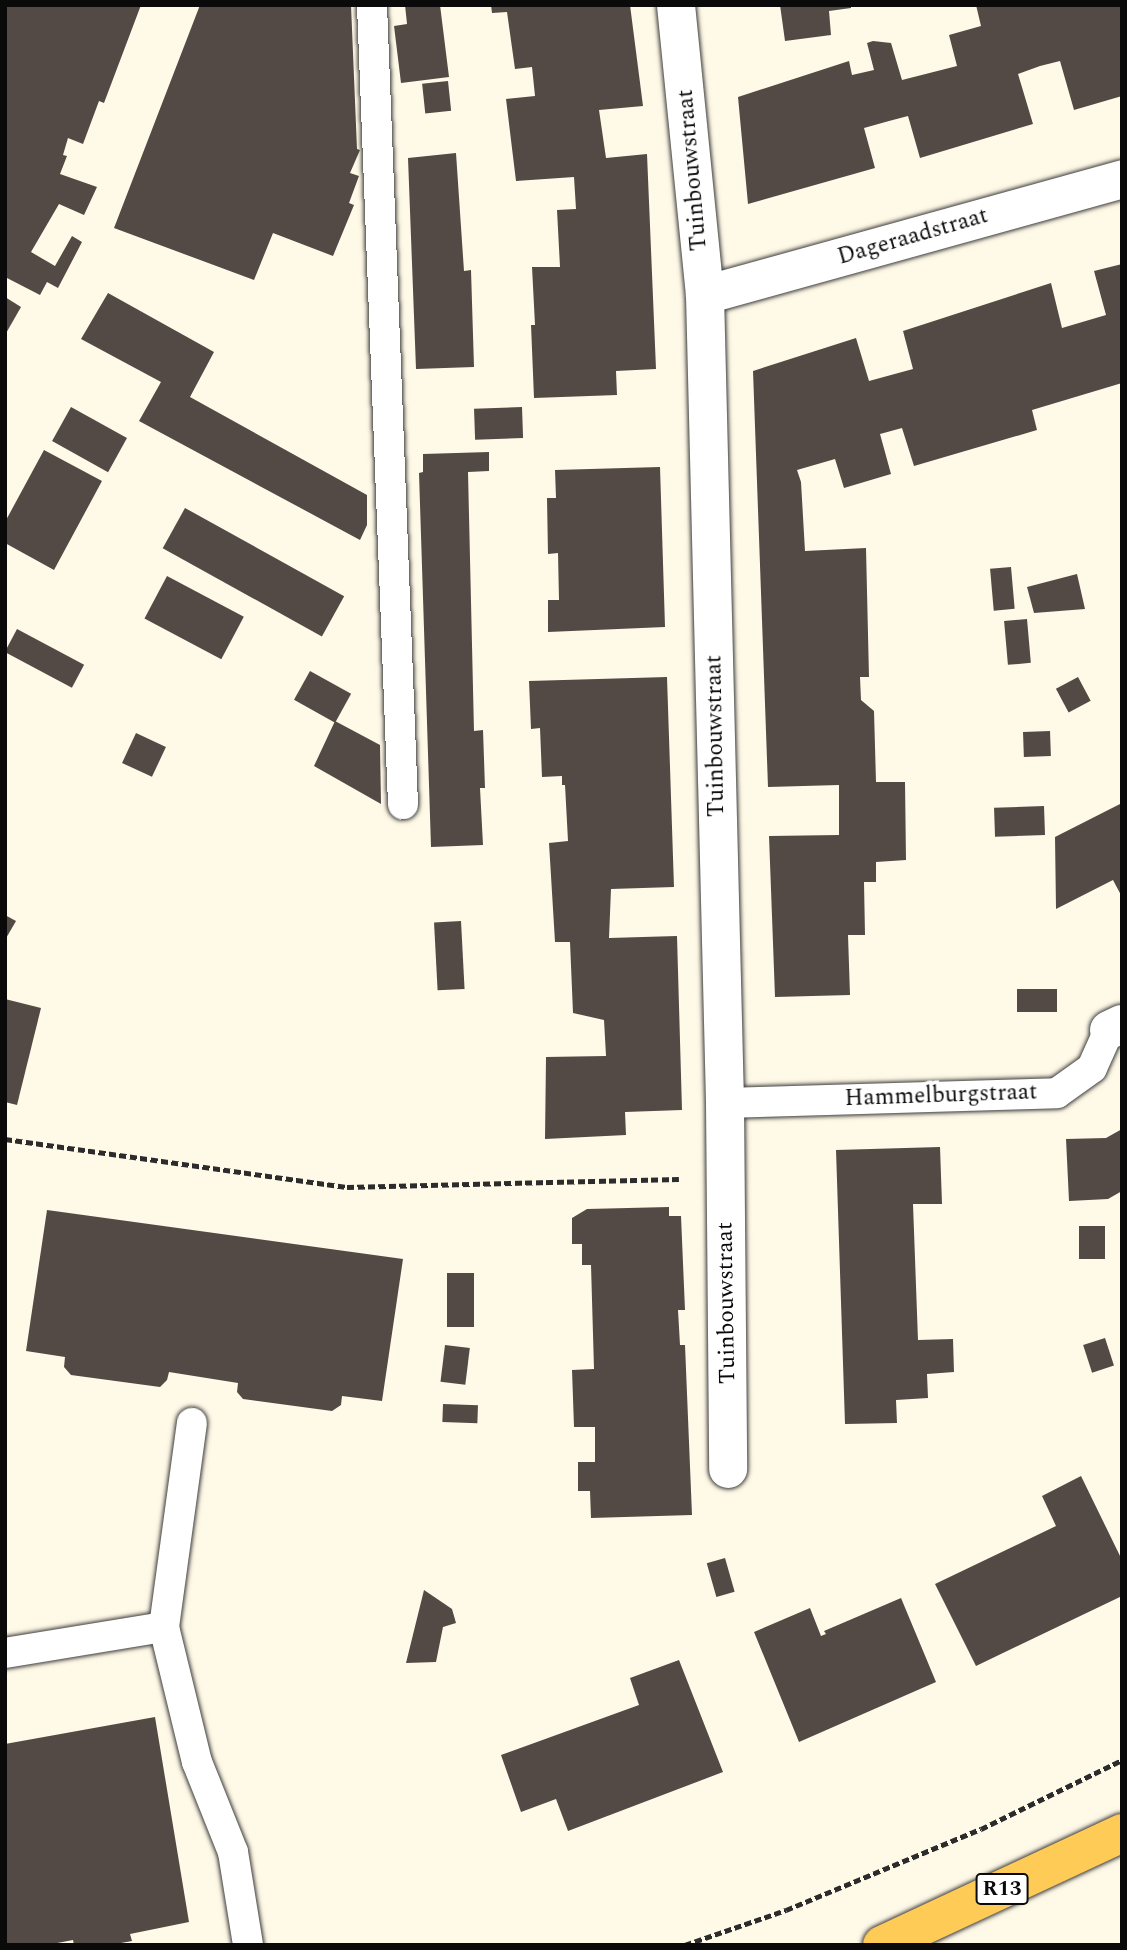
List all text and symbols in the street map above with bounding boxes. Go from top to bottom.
street label: Tuinbouwstraat [672,88,714,252]
street label: Dageraadstraat [835,202,991,272]
street label: Tuinbouwstraat [701,655,731,817]
street label: Hammelburgstraat [844,1079,1038,1113]
street label: Tuinbouwstraat [712,1222,742,1384]
road number: R13 [974,1871,1030,1906]

